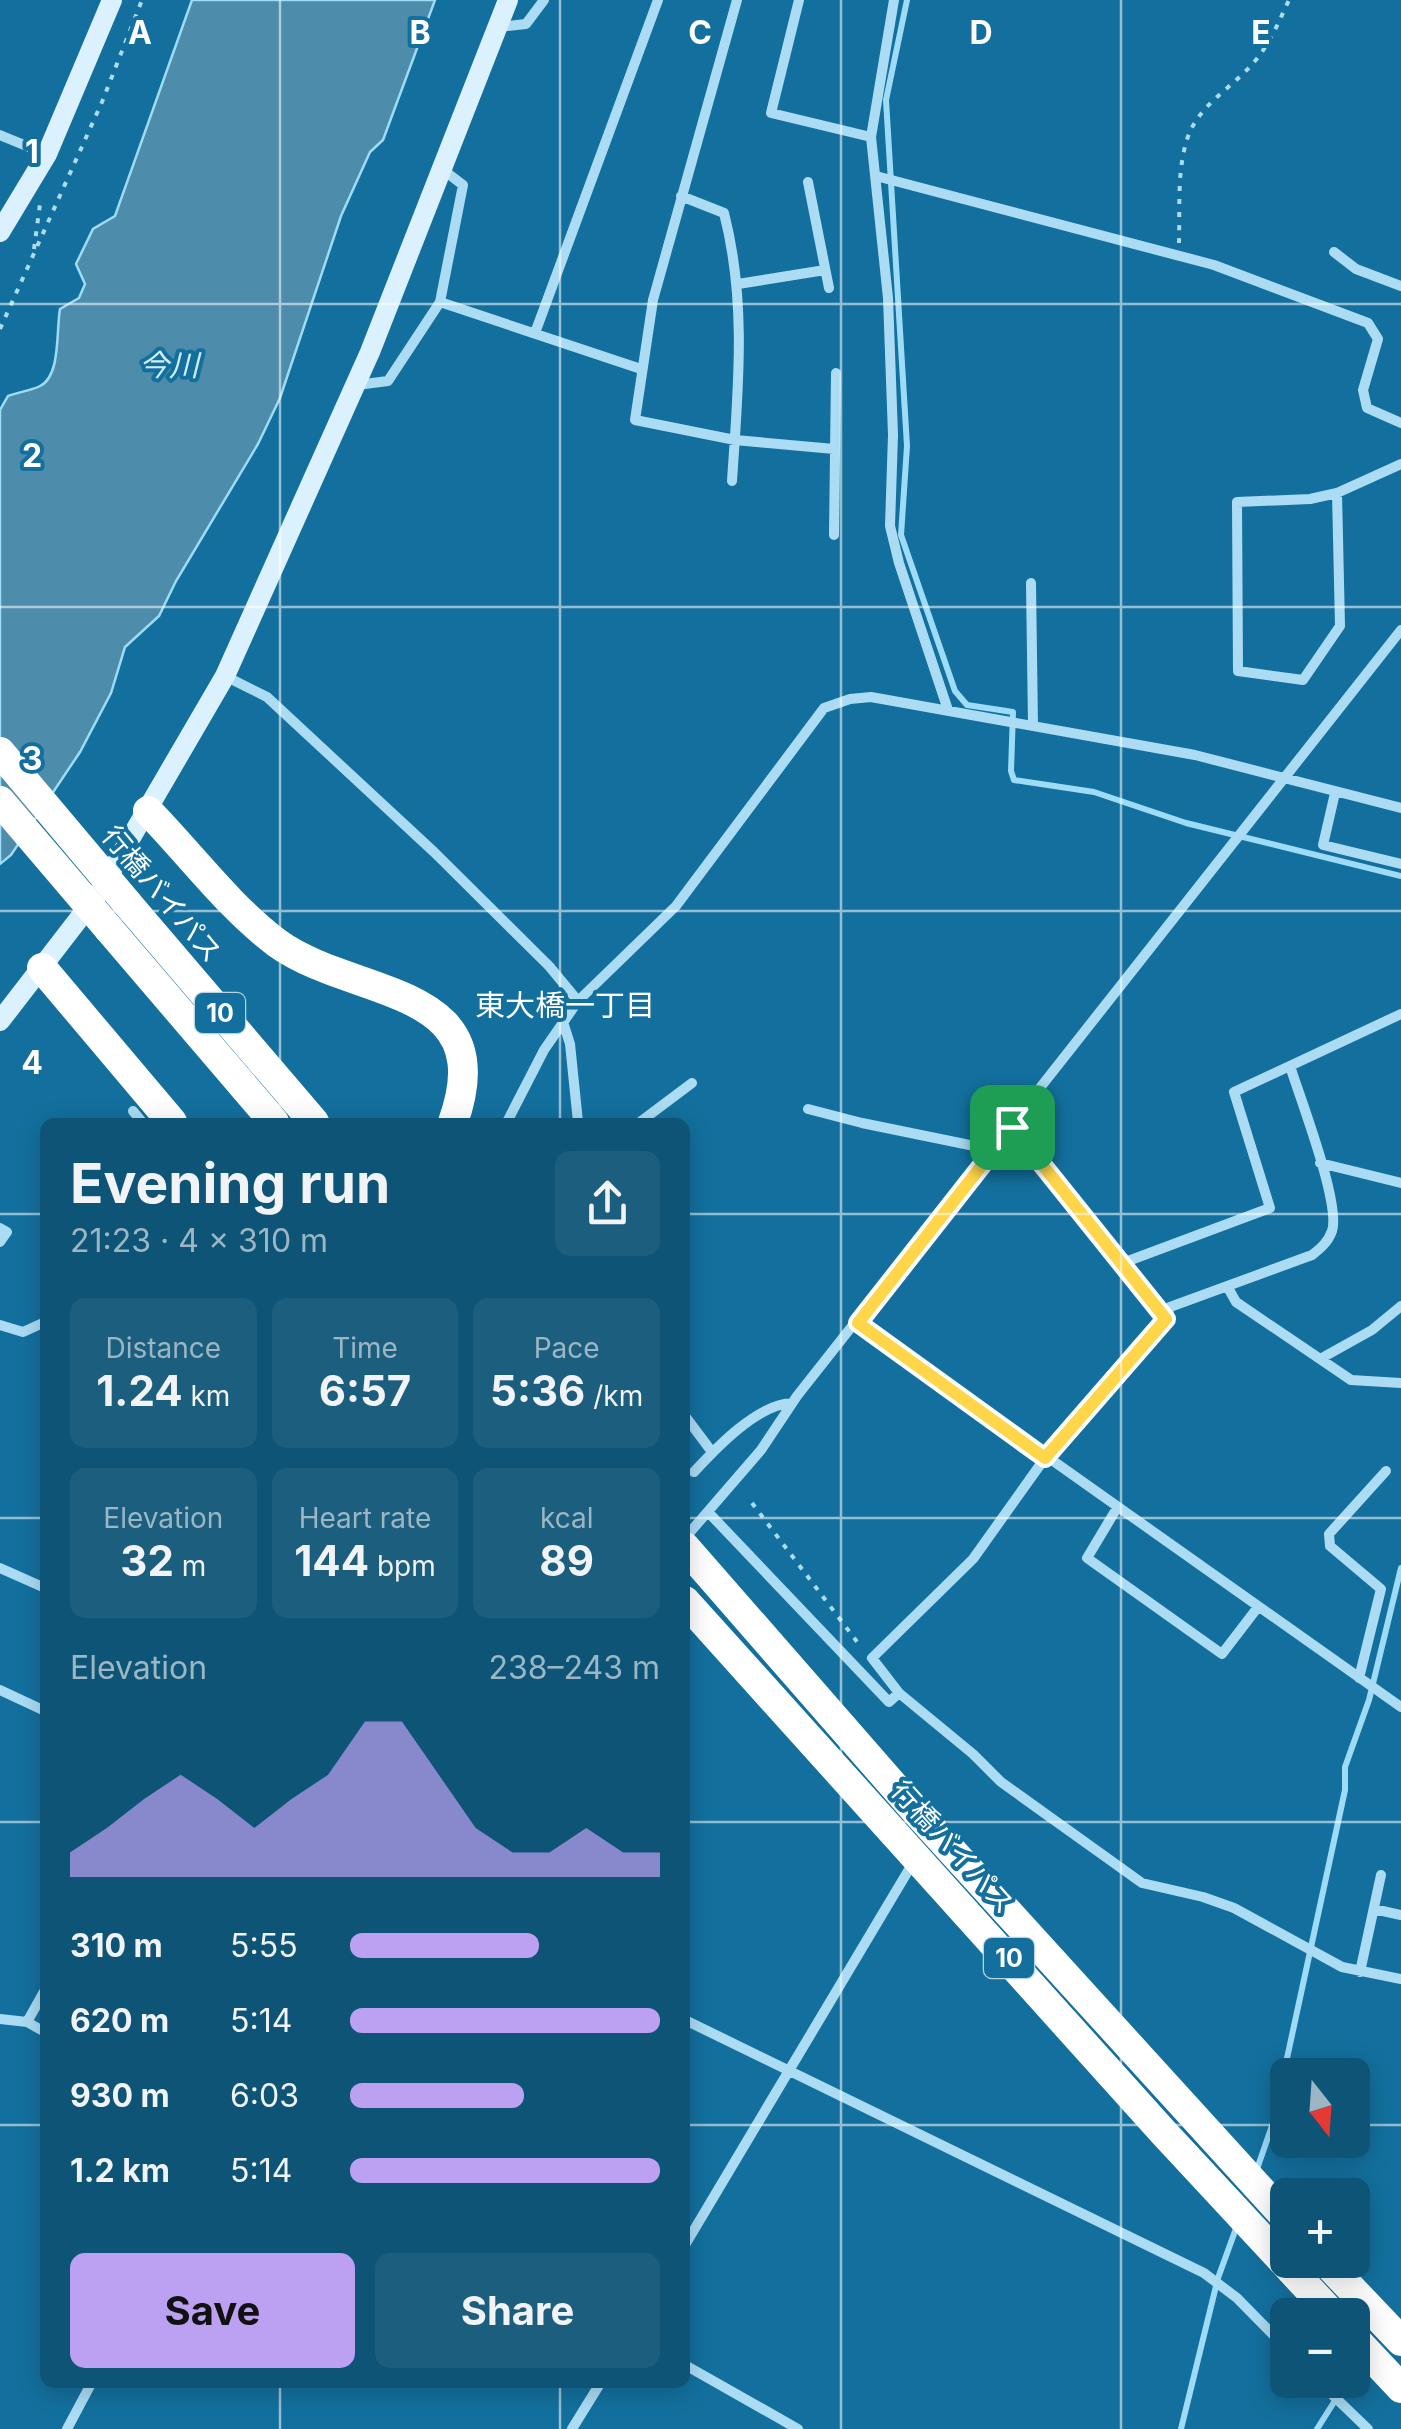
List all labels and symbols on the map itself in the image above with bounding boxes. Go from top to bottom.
text: A [128,13,152,52]
text: B [409,13,431,52]
text: C [688,13,712,52]
text: D [969,13,993,52]
text: E [1251,13,1271,52]
text: 1 [25,132,39,171]
water label: 今川 [139,347,202,383]
text: 2 [22,436,42,475]
text: 3 [22,739,42,778]
street label: 行橋バイパス [95,819,229,969]
district label: 東大橋一丁目 [475,987,655,1023]
road number: 10 [195,993,245,1033]
text: 4 [21,1043,43,1082]
pin [970,1085,1055,1170]
street label: 行橋バイパス [884,1773,1022,1921]
road number: 10 [984,1938,1034,1978]
north arrow [1270,2058,1370,2158]

